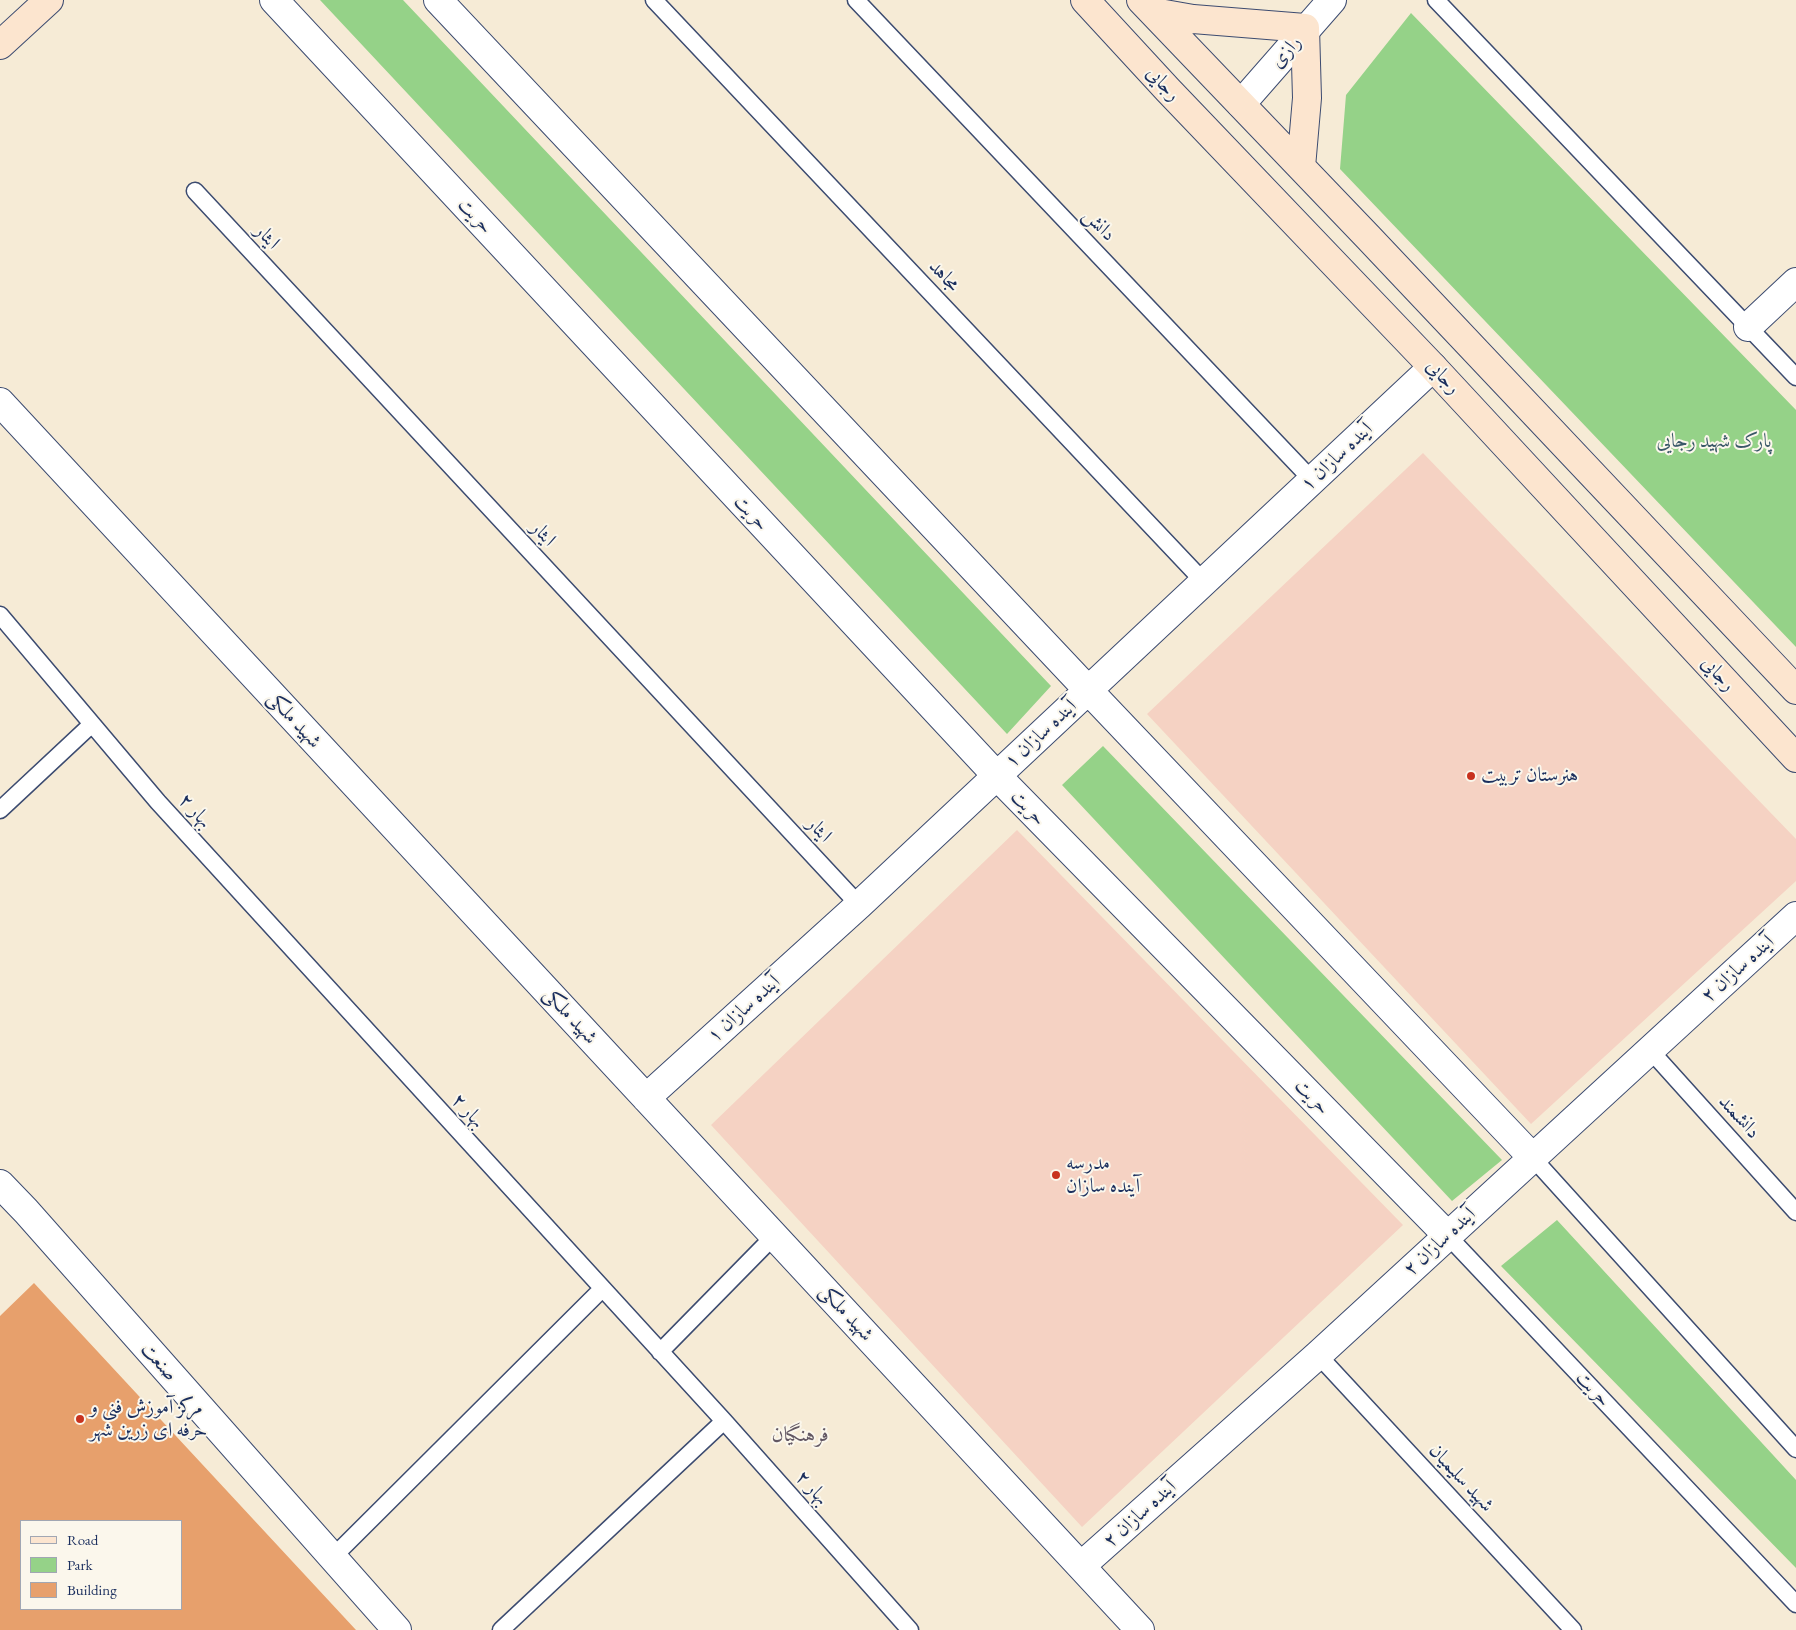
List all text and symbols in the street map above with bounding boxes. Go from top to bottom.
street label: رازی [1265,31,1307,73]
street label: رجایی [1141,61,1185,107]
street label: حریت [452,193,498,239]
street label: دانش [1078,203,1120,247]
street label: ایثار [249,219,285,255]
street label: مجاهد [923,255,965,297]
street label: رجایی [1421,354,1465,400]
street label: آینده سازان ۱ [1296,418,1378,496]
park label: پارک شهید رجایی [1656,430,1772,454]
street label: حریت [728,490,774,536]
street label: ایثار [525,516,561,552]
street label: رجایی [1696,651,1740,697]
street label: شهید ملکی [262,687,326,753]
street label: آینده سازان ۱ [1000,695,1082,773]
place label: هنرستان تربیت [1481,764,1578,788]
marker: هنرستان تربیت [1465,770,1477,782]
street label: حریت [1005,785,1051,831]
street label: بهار ۲ [173,789,217,833]
street label: ایثار [801,812,837,848]
street label: آینده سازان ۲ [1697,930,1779,1008]
street label: آینده سازان ۱ [703,970,785,1048]
street label: شهید ملکی [538,983,602,1049]
street label: حریت [1289,1074,1335,1120]
street label: بهار ۲ [446,1089,490,1133]
street label: دانشمند [1713,1090,1765,1144]
place label: مدرسه آینده سازان [1066,1152,1140,1199]
marker: مدرسه آینده سازان [1050,1169,1062,1181]
street label: آینده سازان ۲ [1399,1203,1481,1281]
street label: شهید ملکی [814,1280,878,1346]
street label: صنعت [135,1338,183,1386]
street label: حریت [1570,1366,1616,1412]
place label: مرکز آموزش فنی و حرفه ای زرین شهر [90,1396,207,1443]
marker: مرکز آموزش فنی و حرفه ای زرین شهر [74,1413,86,1425]
district label: فرهنگیان [771,1422,829,1448]
street label: شهید سلیمیان [1423,1439,1499,1517]
street label: بهار ۲ [790,1466,834,1510]
street label: آینده سازان ۲ [1099,1475,1181,1553]
legend [20,1520,182,1610]
text: Road [67,1530,98,1549]
text: Park [67,1555,93,1574]
text: Building [67,1580,117,1599]

